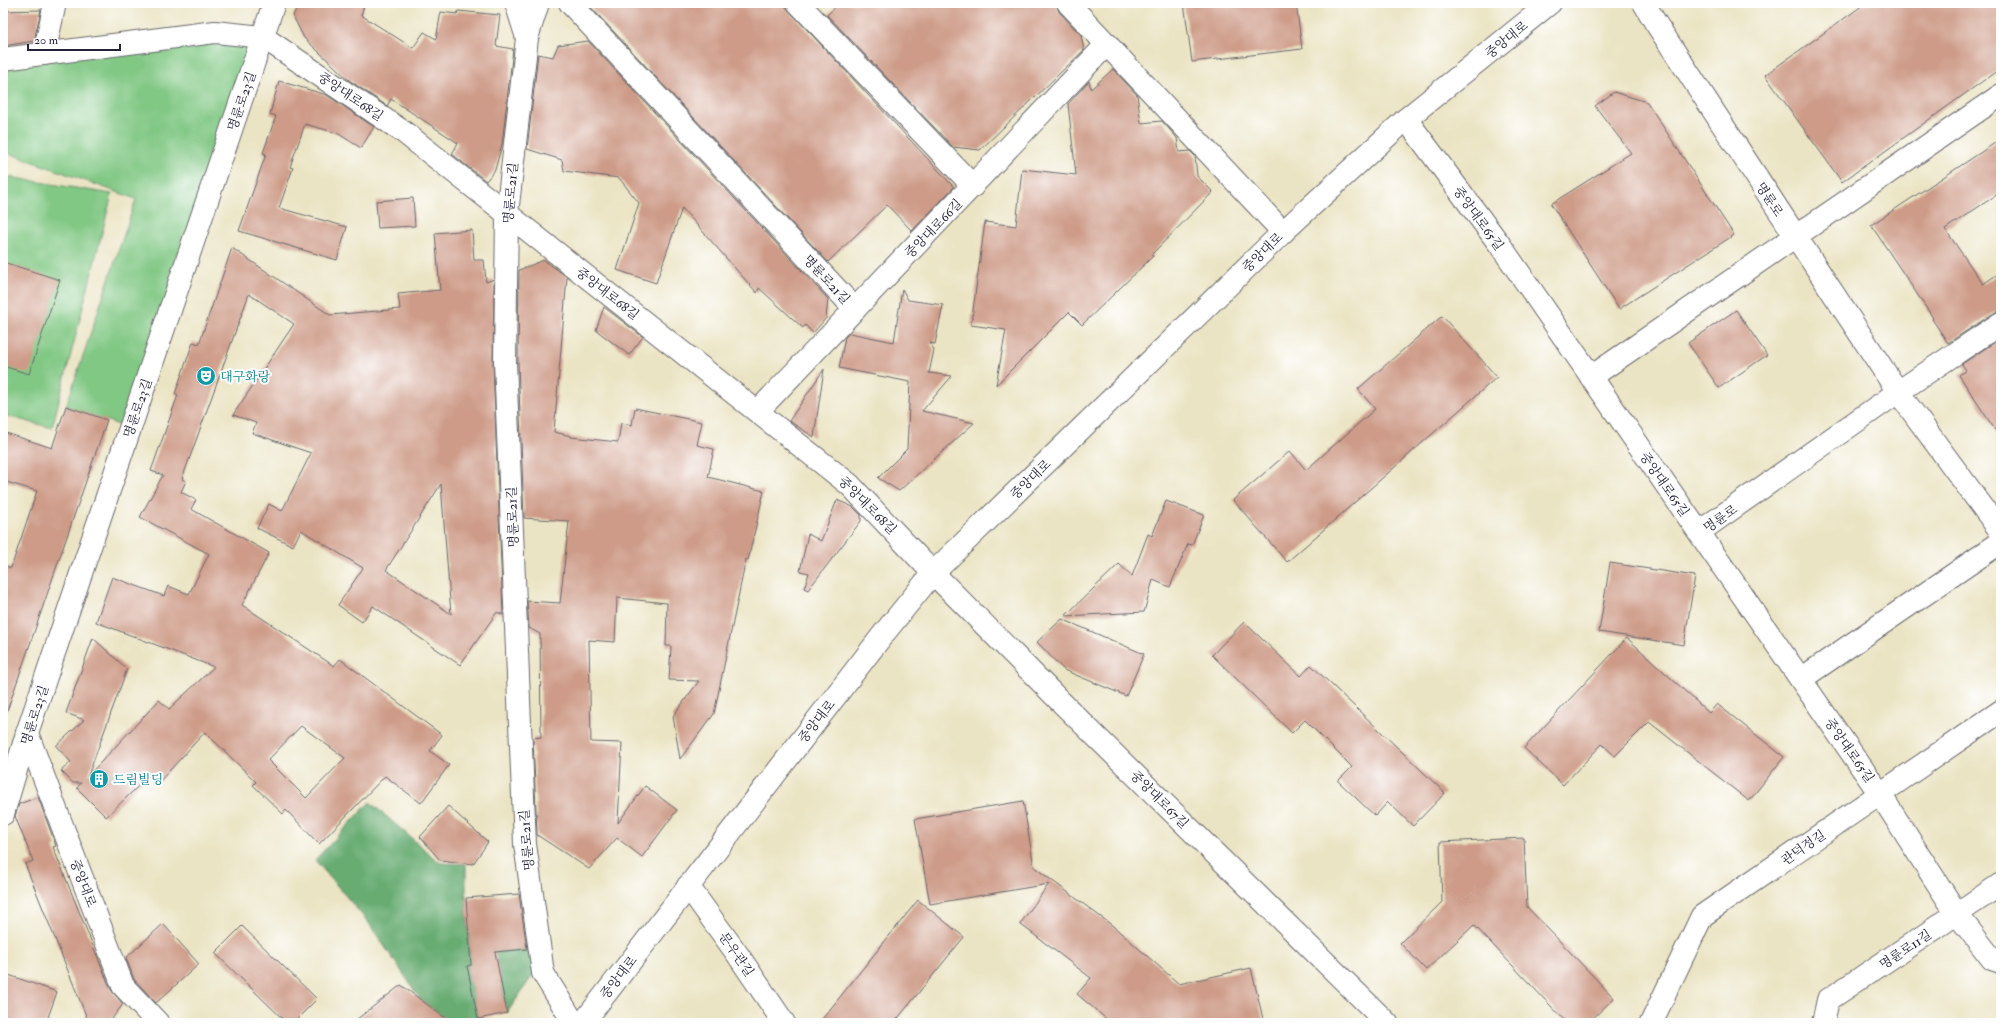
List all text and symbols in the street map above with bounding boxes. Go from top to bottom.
street label: 중앙대로 [1482,17,1532,62]
scale bar [28,26,120,52]
text: 20 m [34,33,59,48]
street label: 명륜로23길 [224,69,260,133]
street label: 중앙대로68길 [315,69,386,125]
street label: 명륜로21길 [500,162,522,224]
street label: 명륜로 [1752,179,1786,220]
street label: 중앙대로65길 [1450,184,1507,254]
street label: 중앙대로66길 [902,196,966,262]
street label: 중앙대로 [1239,229,1287,276]
street label: 명륜로21길 [799,252,853,308]
street label: 중앙대로68길 [573,264,642,323]
theatre icon: 대구화랑 [195,365,217,387]
place label: 대구화랑 [220,369,271,385]
street label: 명륜로23길 [120,376,156,440]
street label: 중앙대로65길 [1636,449,1692,520]
street label: 중앙대로 [1007,456,1055,503]
street label: 중앙대로68길 [835,473,900,538]
street label: 명륜로21길 [504,486,522,548]
street label: 명륜로 [1701,501,1741,536]
street label: 명륜로23길 [18,683,52,747]
street label: 중앙대로 [795,697,839,746]
street label: 중앙대로65길 [1821,715,1877,786]
street label: 중앙대로67길 [1127,767,1192,832]
building icon: 드림빌딩 [88,768,110,790]
place label: 드림빌딩 [113,772,163,788]
street label: 명륜로21길 [516,809,538,871]
street label: 관덕정길 [1778,827,1829,869]
street label: 중앙대로 [67,857,100,910]
street label: 명륜로11길 [1876,927,1935,973]
street label: 문우관길 [715,929,757,980]
street label: 중앙대로 [597,953,641,1002]

